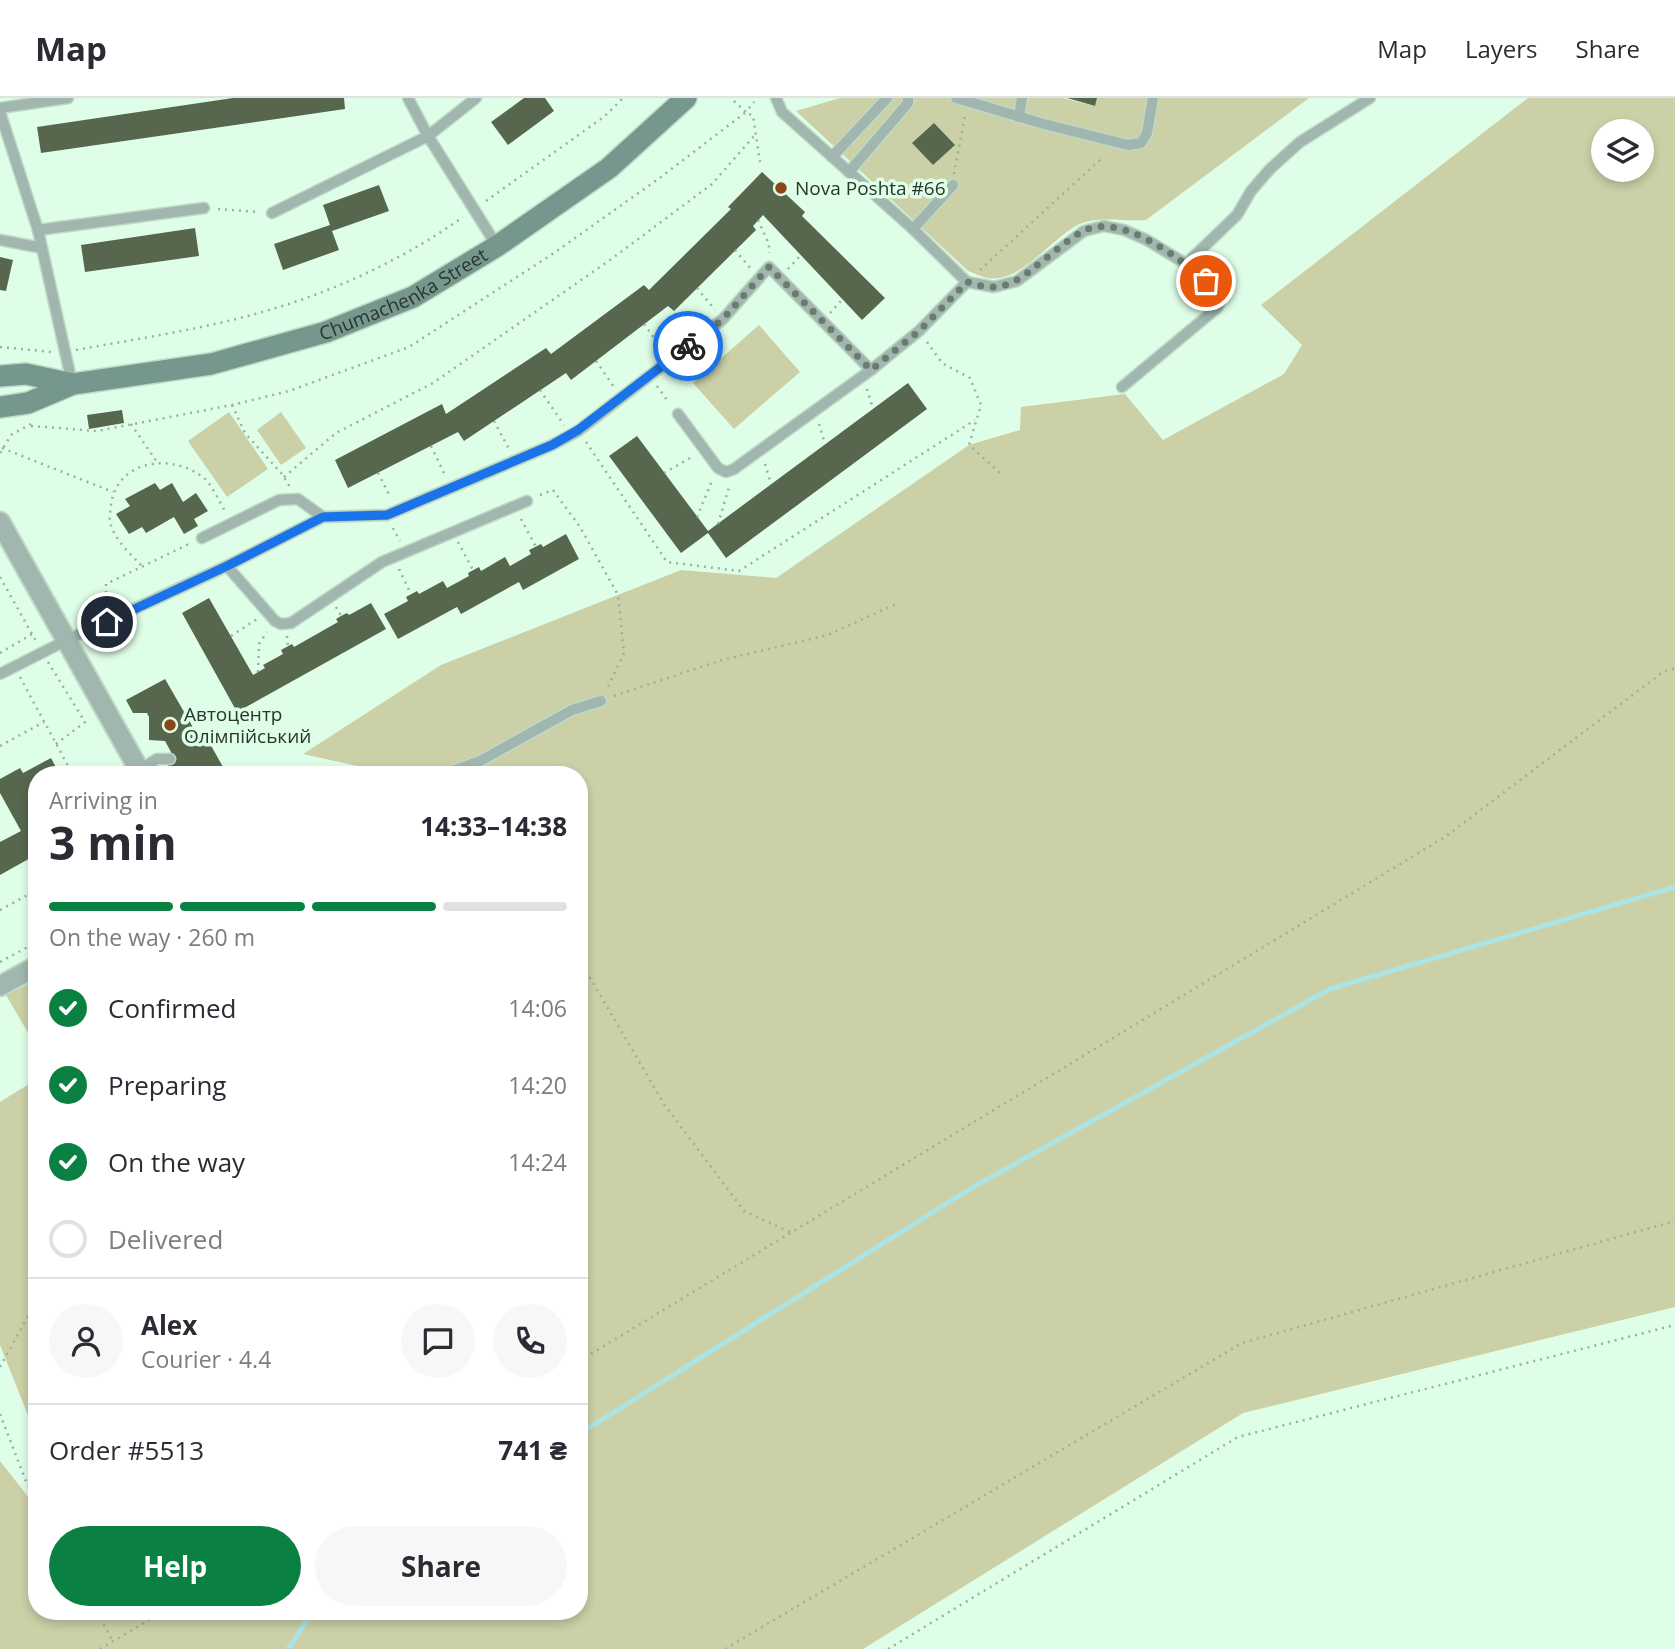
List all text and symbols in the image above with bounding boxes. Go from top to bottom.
text: Map [35,26,107,71]
text: Map [1377,32,1427,65]
text: Layers [1465,32,1538,65]
text: Share [1576,32,1640,65]
map controls [1591,119,1654,182]
button: layers [1591,119,1654,182]
place label: Nova Poshta #66 [795,175,946,201]
marker: Nova Poshta #66 [773,180,789,196]
street label: Chumachenka Street [316,242,492,346]
pin [1176,251,1236,311]
icon: bag [1187,262,1225,300]
courier [653,311,723,381]
icon: bike [669,327,707,365]
pin [77,592,137,652]
icon: home [88,603,126,641]
place label: Автоцентр Олімпійський [184,701,311,749]
marker: Автоцентр Олімпійський [162,717,178,733]
text: Arriving in [49,784,158,816]
text: 14:33–14:38 [420,808,567,844]
text: 3 min [49,811,177,873]
text: On the way · 260 m [49,921,255,953]
icon: check [49,989,87,1027]
text: Confirmed [108,990,236,1026]
text: 14:06 [508,992,567,1024]
icon: check [49,1066,87,1104]
text: Preparing [108,1067,226,1103]
text: 14:20 [508,1069,567,1101]
icon: check [49,1143,87,1181]
text: On the way [108,1144,245,1180]
text: 14:24 [508,1146,567,1178]
text: Delivered [108,1221,223,1257]
button: person [49,1304,123,1378]
button: chat [401,1304,475,1378]
button: phone [493,1304,567,1378]
text: Alex [141,1307,197,1343]
text: Courier · 4.4 [141,1343,271,1375]
text: Order #5513 [49,1432,204,1468]
text: 741 ₴ [498,1432,567,1468]
button: Help [49,1526,301,1606]
button: Share [315,1526,567,1606]

